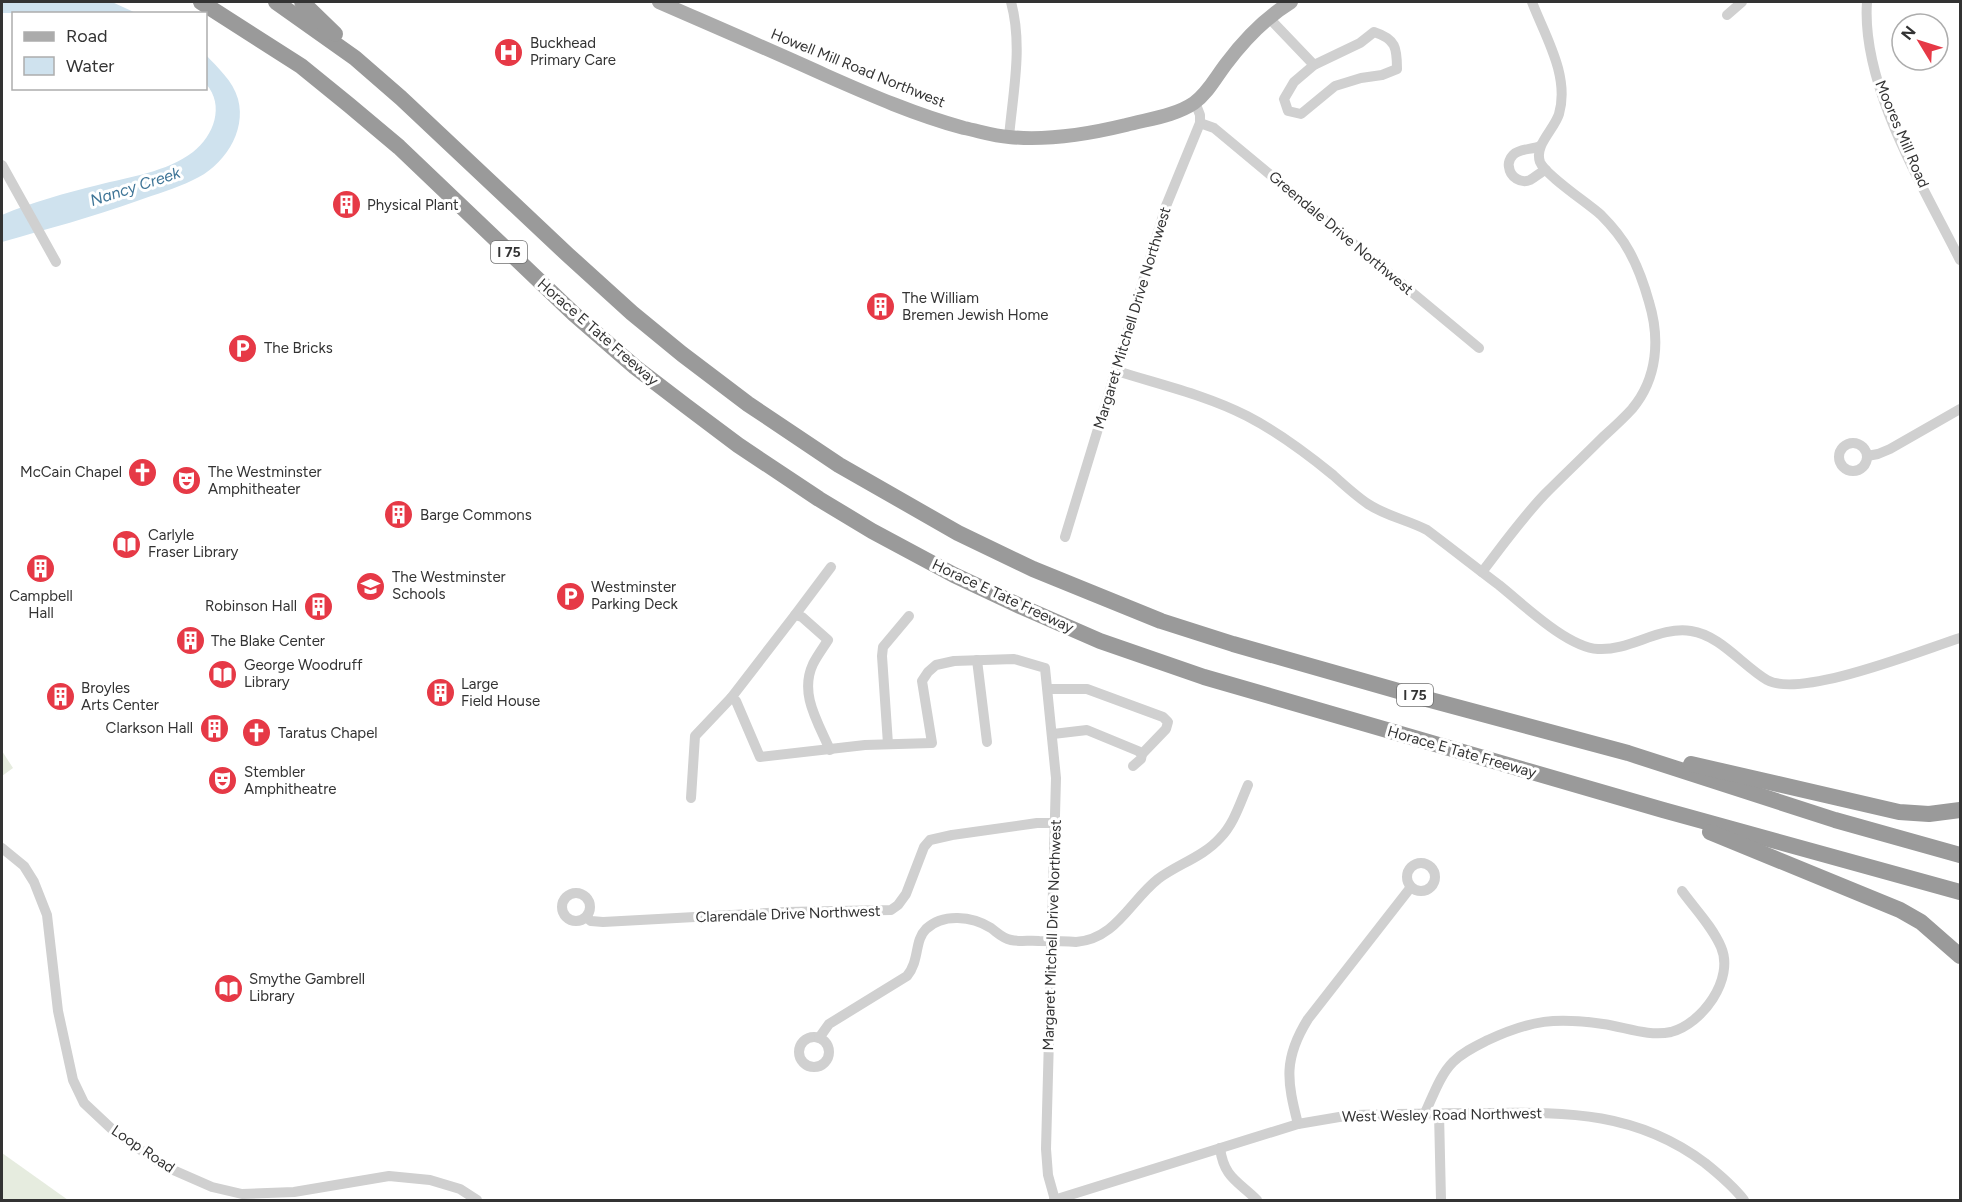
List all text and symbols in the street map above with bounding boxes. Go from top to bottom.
legend [12,12,207,90]
north arrow [1890,12,1950,72]
text: N [1897,22,1920,44]
text: Road [66,25,107,47]
street label: Howell Mill Road Northwest [768,25,948,111]
place label: Buckhead Primary Care [530,34,616,69]
hospital icon: Buckhead Primary Care [493,36,525,68]
text: Water [66,55,114,77]
street label: Moores Mill Road [1871,78,1933,190]
water label: Nancy Creek [88,163,184,210]
street label: Greendale Drive Northwest [1265,167,1417,299]
building icon: Physical Plant [330,189,362,221]
place label: Physical Plant [367,196,459,214]
street label: Margaret Mitchell Drive Northwest [1090,204,1175,431]
road number: I 75 [491,241,527,263]
street label: Horace E Tate Freeway [534,275,662,389]
place label: The William Bremen Jewish Home [902,289,1048,324]
building icon: The William Bremen Jewish Home [865,291,897,323]
parking icon: The Bricks [227,332,259,364]
place label: The Bricks [264,339,333,357]
church icon: McCain Chapel [127,456,159,488]
place label: McCain Chapel [20,463,122,481]
place label: The Westminster Amphitheater [208,463,322,498]
theatre icon: The Westminster Amphitheater [171,465,203,497]
building icon: Barge Commons [383,499,415,531]
place label: Barge Commons [420,506,532,524]
place label: Carlyle Fraser Library [148,526,239,561]
library icon: Carlyle Fraser Library [111,528,143,560]
building icon: Campbell Hall [25,553,57,585]
street label: Horace E Tate Freeway [929,555,1077,637]
place label: The Westminster Schools [392,568,506,603]
school or university icon: The Westminster Schools [355,570,387,602]
place label: Westminster Parking Deck [591,578,679,613]
parking icon: Westminster Parking Deck [554,580,586,612]
place label: Campbell Hall [9,587,73,622]
building icon: Robinson Hall [302,590,334,622]
place label: Robinson Hall [205,597,297,615]
building icon: The Blake Center [174,625,206,657]
place label: The Blake Center [211,632,325,650]
place label: George Woodruff Library [244,656,363,691]
library icon: George Woodruff Library [207,658,239,690]
place label: Large Field House [461,675,540,710]
building icon: Large Field House [424,677,456,709]
place label: Broyles Arts Center [81,679,159,714]
building icon: Broyles Arts Center [44,681,76,713]
road number: I 75 [1397,684,1433,706]
building icon: Clarkson Hall [198,712,230,744]
church icon: Taratus Chapel [241,717,273,749]
place label: Clarkson Hall [106,719,193,737]
street label: Horace E Tate Freeway [1385,722,1539,782]
place label: Taratus Chapel [278,724,378,742]
place label: Stembler Amphitheatre [244,763,336,798]
theatre icon: Stembler Amphitheatre [207,765,239,797]
street label: Margaret Mitchell Drive Northwest [1039,819,1065,1051]
street label: Clarendale Drive Northwest [695,902,881,926]
place label: Smythe Gambrell Library [249,970,365,1005]
library icon: Smythe Gambrell Library [212,972,244,1004]
street label: West Wesley Road Northwest [1342,1104,1543,1126]
street label: Loop Road [108,1121,178,1177]

